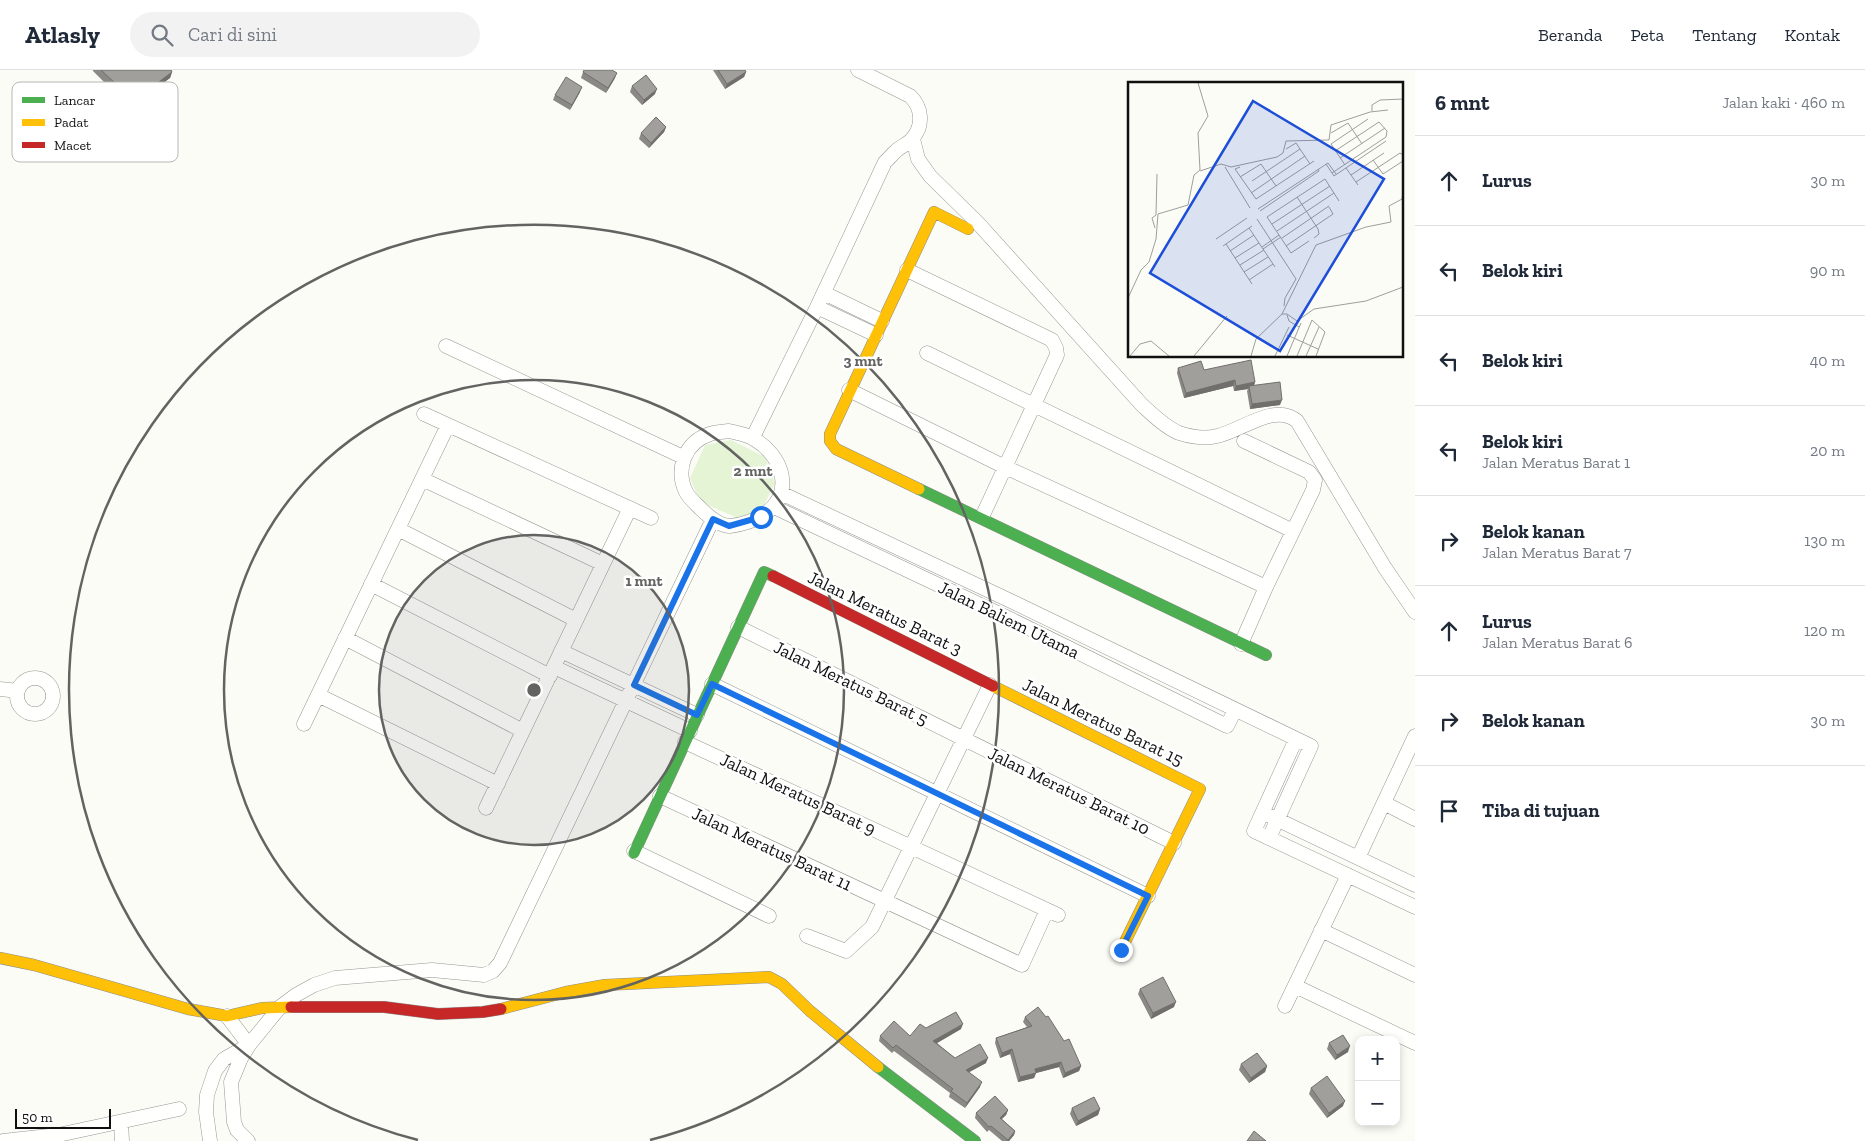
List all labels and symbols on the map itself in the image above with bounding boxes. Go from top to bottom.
legend [12,82,178,162]
inset map [1128,82,1402,358]
text: Lancar [54,92,96,109]
text: Padat [54,114,89,131]
text: Macet [54,137,92,154]
text: 3 mnt [844,352,883,370]
text: 2 mnt [734,462,773,480]
route start [750,506,773,529]
street label: Jalan Meratus Barat 3 [804,566,966,660]
text: 1 mnt [626,572,663,590]
street label: Jalan Baliem Utama [935,576,1083,664]
street label: Jalan Meratus Barat 5 [770,636,932,730]
street label: Jalan Meratus Barat 15 [1019,674,1187,770]
centre of rings [525,681,543,699]
street label: Jalan Meratus Barat 10 [985,742,1153,840]
street label: Jalan Meratus Barat 9 [717,748,879,840]
street label: Jalan Meratus Barat 11 [689,802,855,896]
route end [1110,939,1133,962]
scale bar [15,1106,111,1129]

